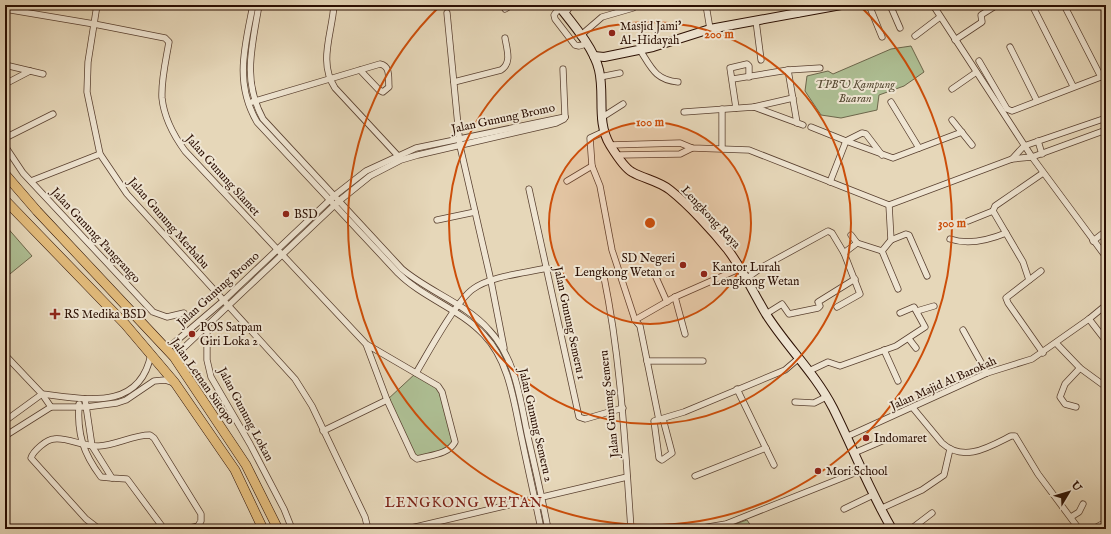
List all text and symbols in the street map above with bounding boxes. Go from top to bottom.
place label: Masjid Jami' Al-Hidayah [619,19,681,48]
text: 200 m [704,27,734,42]
marker: Masjid Jami' Al-Hidayah [607,28,617,38]
park label: TPBU Kampung Buaran [815,77,895,106]
street label: Jalan Gunung Bromo [448,100,557,138]
text: 100 m [636,115,665,130]
street label: Jalan Gunung Slamet [180,130,263,220]
street label: Jalan Gunung Merbabu [123,173,212,273]
street label: Jalan Gunung Pangrango [45,183,144,287]
street label: Lengkong Raya [678,183,744,252]
place label: BSD [294,207,318,222]
marker: BSD [281,209,291,219]
centre of rings [643,216,657,230]
text: 300 m [938,216,967,231]
street label: Jalan Gunung Bromo [173,248,264,332]
place label: SD Negeri Lengkong Wetan 01 [575,251,675,280]
marker: SD Negeri Lengkong Wetan 01 [678,260,688,270]
place label: Kantor Lurah Lengkong Wetan [712,260,800,289]
street label: Jalan Gunung Semeru 1 [549,263,589,381]
marker: Kantor Lurah Lengkong Wetan [699,269,709,279]
place label: RS Medika BSD [64,307,146,322]
marker: RS Medika BSD [49,308,61,320]
place label: POS Satpam Giri Loka 2 [200,320,262,349]
marker: POS Satpam Giri Loka 2 [187,329,197,339]
street label: Jalan Letnan Sutopo [165,334,238,428]
street label: Jalan Gunung Semeru [596,349,624,460]
street label: Jalan Majid Al Barokah [886,353,1000,415]
street label: Jalan Gunung Lokan [213,363,277,465]
street label: Jalan Gunung Semeru 2 [514,365,556,484]
place label: Indomaret [874,431,927,446]
marker: Indomaret [861,433,871,443]
place label: Mori School [826,464,888,479]
marker: Mori School [813,466,823,476]
north arrow [1049,472,1089,512]
text: U [1067,478,1085,495]
district label: LENGKONG WETAN [385,494,543,512]

